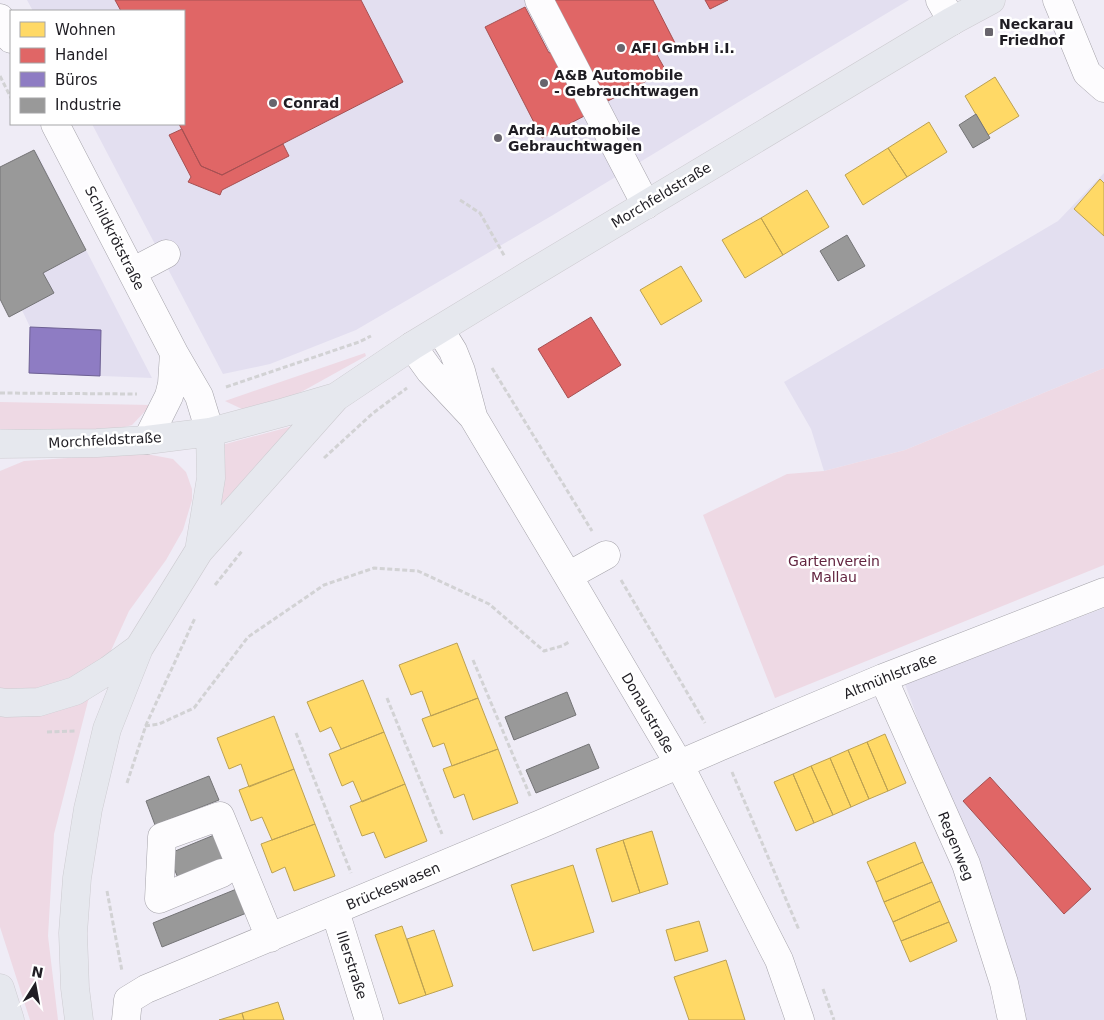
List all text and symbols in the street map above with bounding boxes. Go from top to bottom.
legend [10,10,185,125]
place label: Neckarau Friedhof [999,16,1074,48]
text: Wohnen [55,21,116,39]
marker: Neckarau Friedhof [983,26,995,38]
place label: AFI GmbH i.I. [631,40,735,56]
marker: AFI GmbH i.I. [615,42,627,54]
text: Handel [55,46,108,64]
place label: A&B Automobile - Gebrauchtwagen [554,67,699,99]
text: Büros [55,71,98,89]
marker: A&B Automobile - Gebrauchtwagen [538,77,550,89]
place label: Conrad [283,95,339,111]
text: Industrie [55,96,121,114]
marker: Conrad [267,97,279,109]
place label: Arda Automobile Gebrauchtwagen [508,122,642,154]
marker: Arda Automobile Gebrauchtwagen [492,132,504,144]
street label: Morchfeldstraße [608,159,714,231]
street label: Schildkrötstraße [82,183,148,293]
street label: Morchfeldstraße [48,429,162,451]
park label: Gartenverein Mallau [788,553,880,585]
street label: Altmühlstraße [841,650,939,702]
street label: Donaustraße [619,670,677,756]
street label: Regenweg [935,809,977,883]
street label: Brückeswasen [344,859,442,913]
street label: Illerstraße [333,929,371,1001]
north arrow [10,960,60,1010]
text: N [30,963,45,981]

